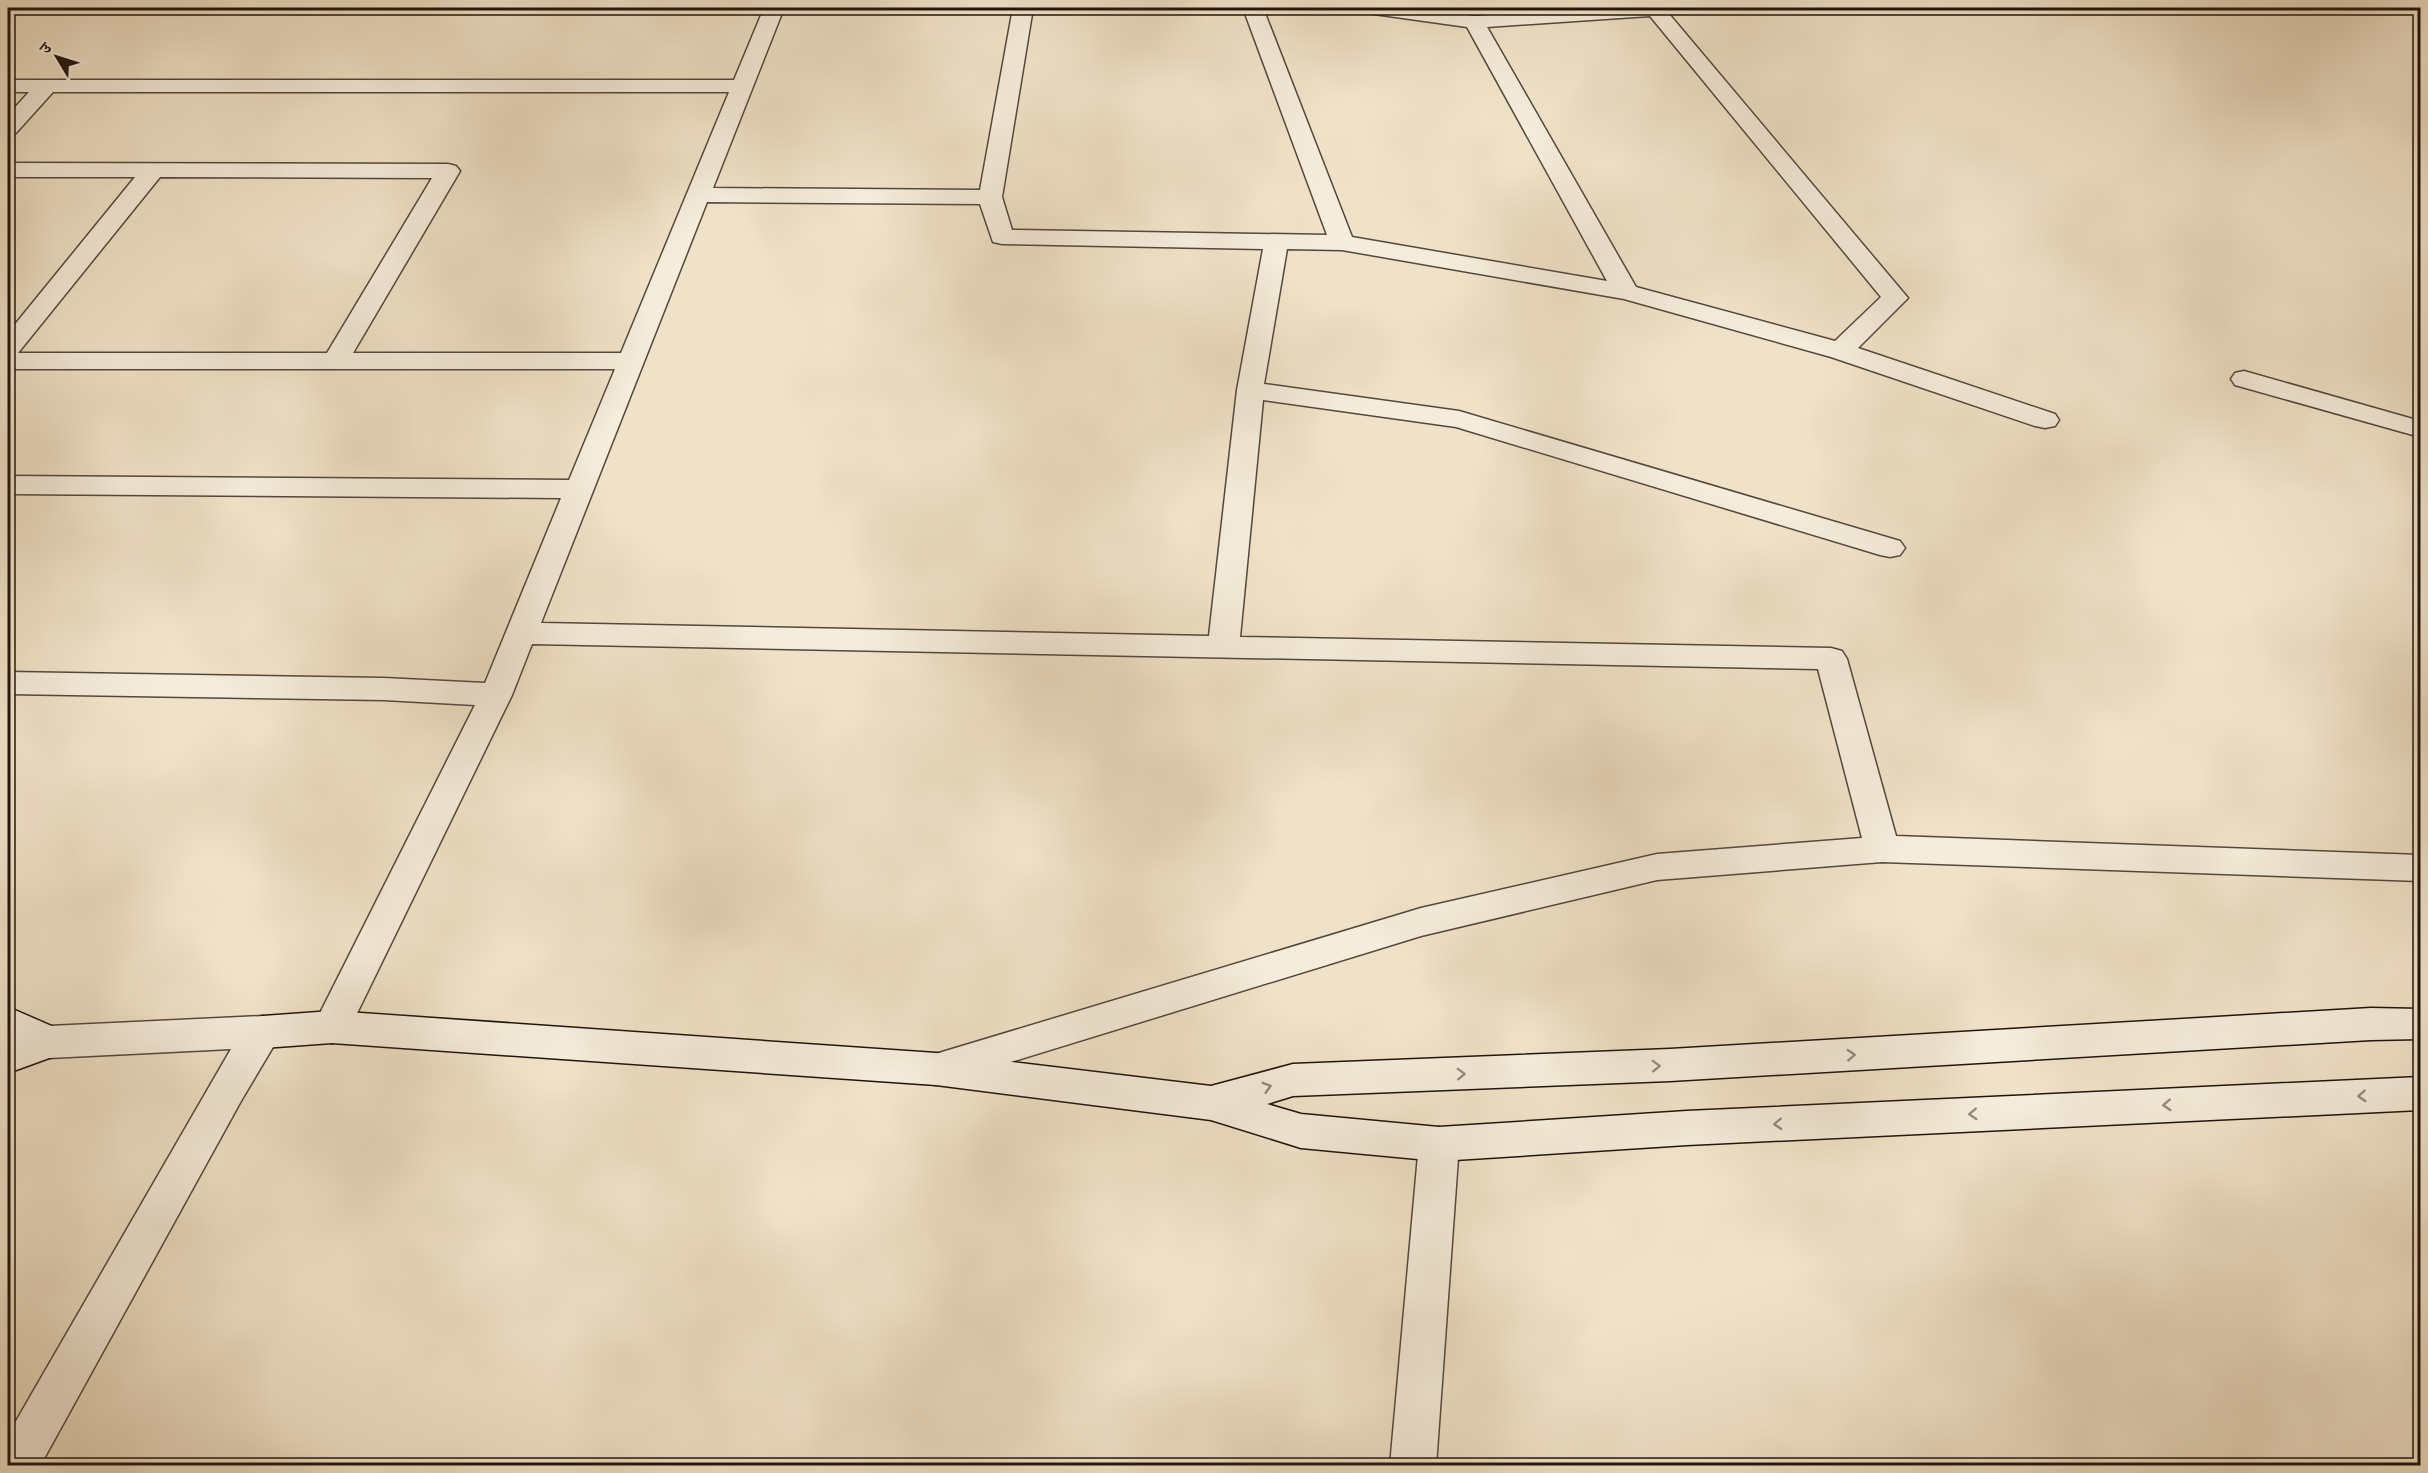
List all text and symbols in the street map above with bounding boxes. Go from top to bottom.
north arrow [27,27,87,87]
text: उ [34,37,58,59]
one-way arrow [1846,1048,1855,1061]
one-way arrow [1651,1059,1660,1072]
one-way arrow [1457,1067,1466,1080]
one-way arrow [1262,1082,1272,1095]
one-way arrow [2358,1089,2367,1102]
one-way arrow [2163,1099,2172,1112]
one-way arrow [1968,1108,1977,1121]
one-way arrow [1773,1117,1782,1130]

